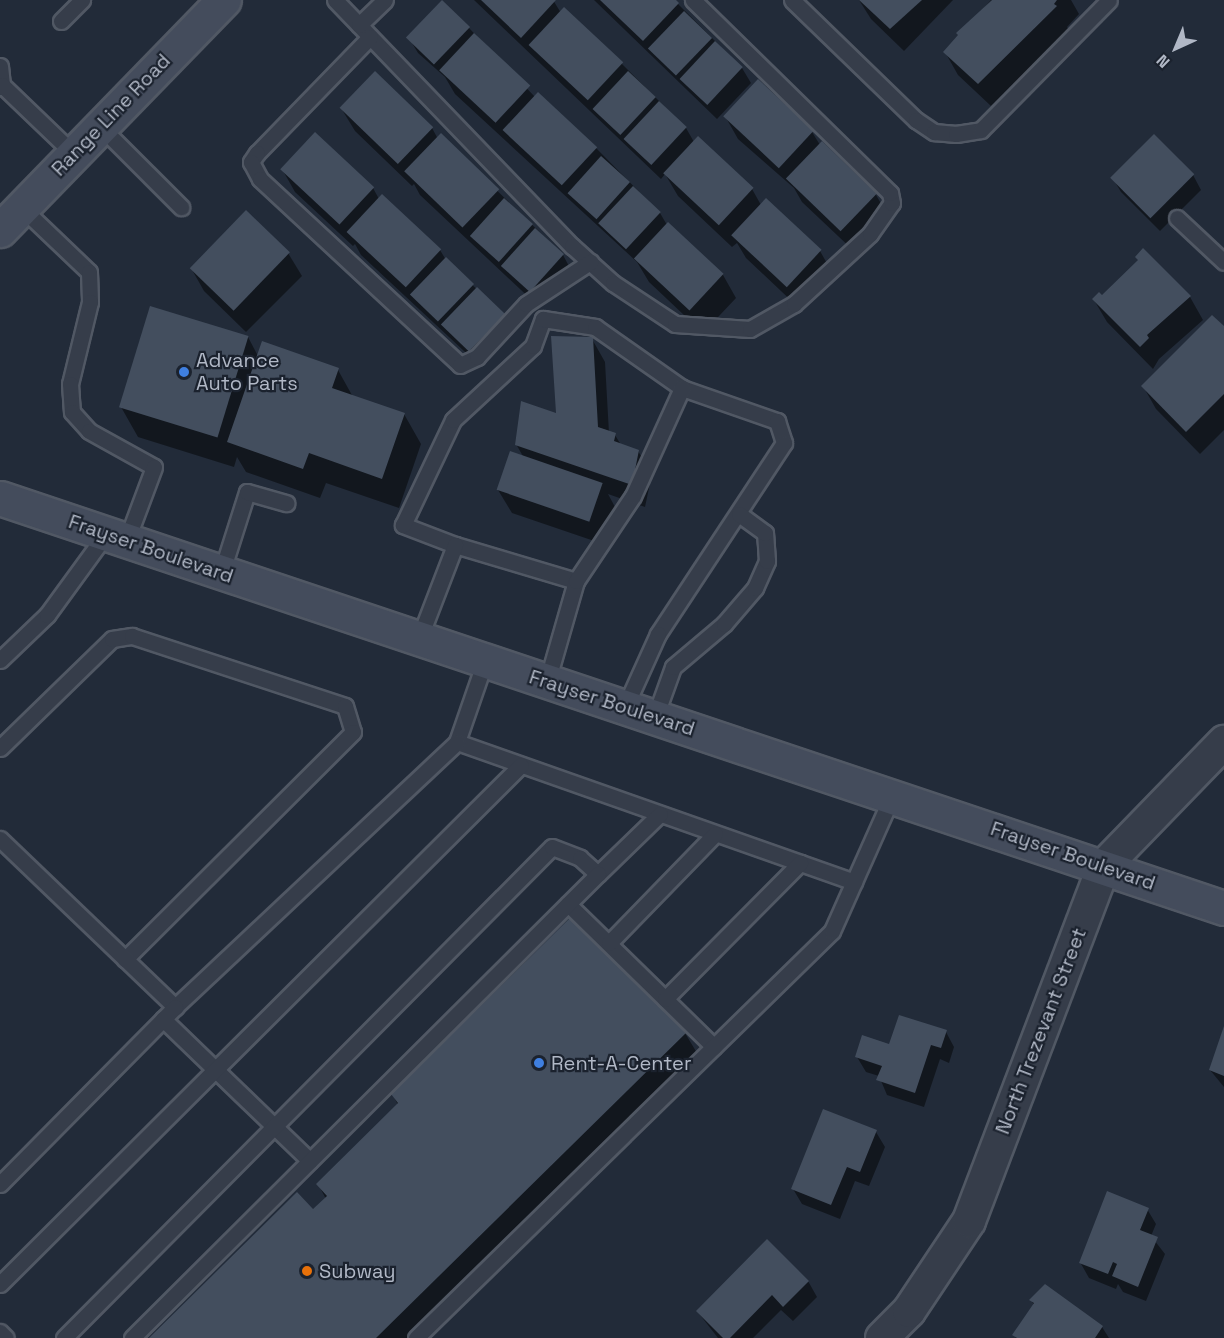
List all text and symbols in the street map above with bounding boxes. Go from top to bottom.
north arrow [1146,18,1206,78]
street label: Range Line Road [47,49,175,181]
text: N [1152,50,1174,73]
place label: Advance Auto Parts [196,348,298,395]
marker: Advance Auto Parts [177,365,191,379]
street label: Frayser Boulevard [65,510,237,588]
street label: Frayser Boulevard [526,665,698,741]
street label: Frayser Boulevard [987,817,1159,895]
street label: North Trezevant Street [990,924,1092,1138]
place label: Rent-A-Center [551,1051,691,1075]
marker: Rent-A-Center [532,1056,546,1070]
place label: Subway [319,1259,396,1283]
marker: Subway [300,1264,314,1278]

